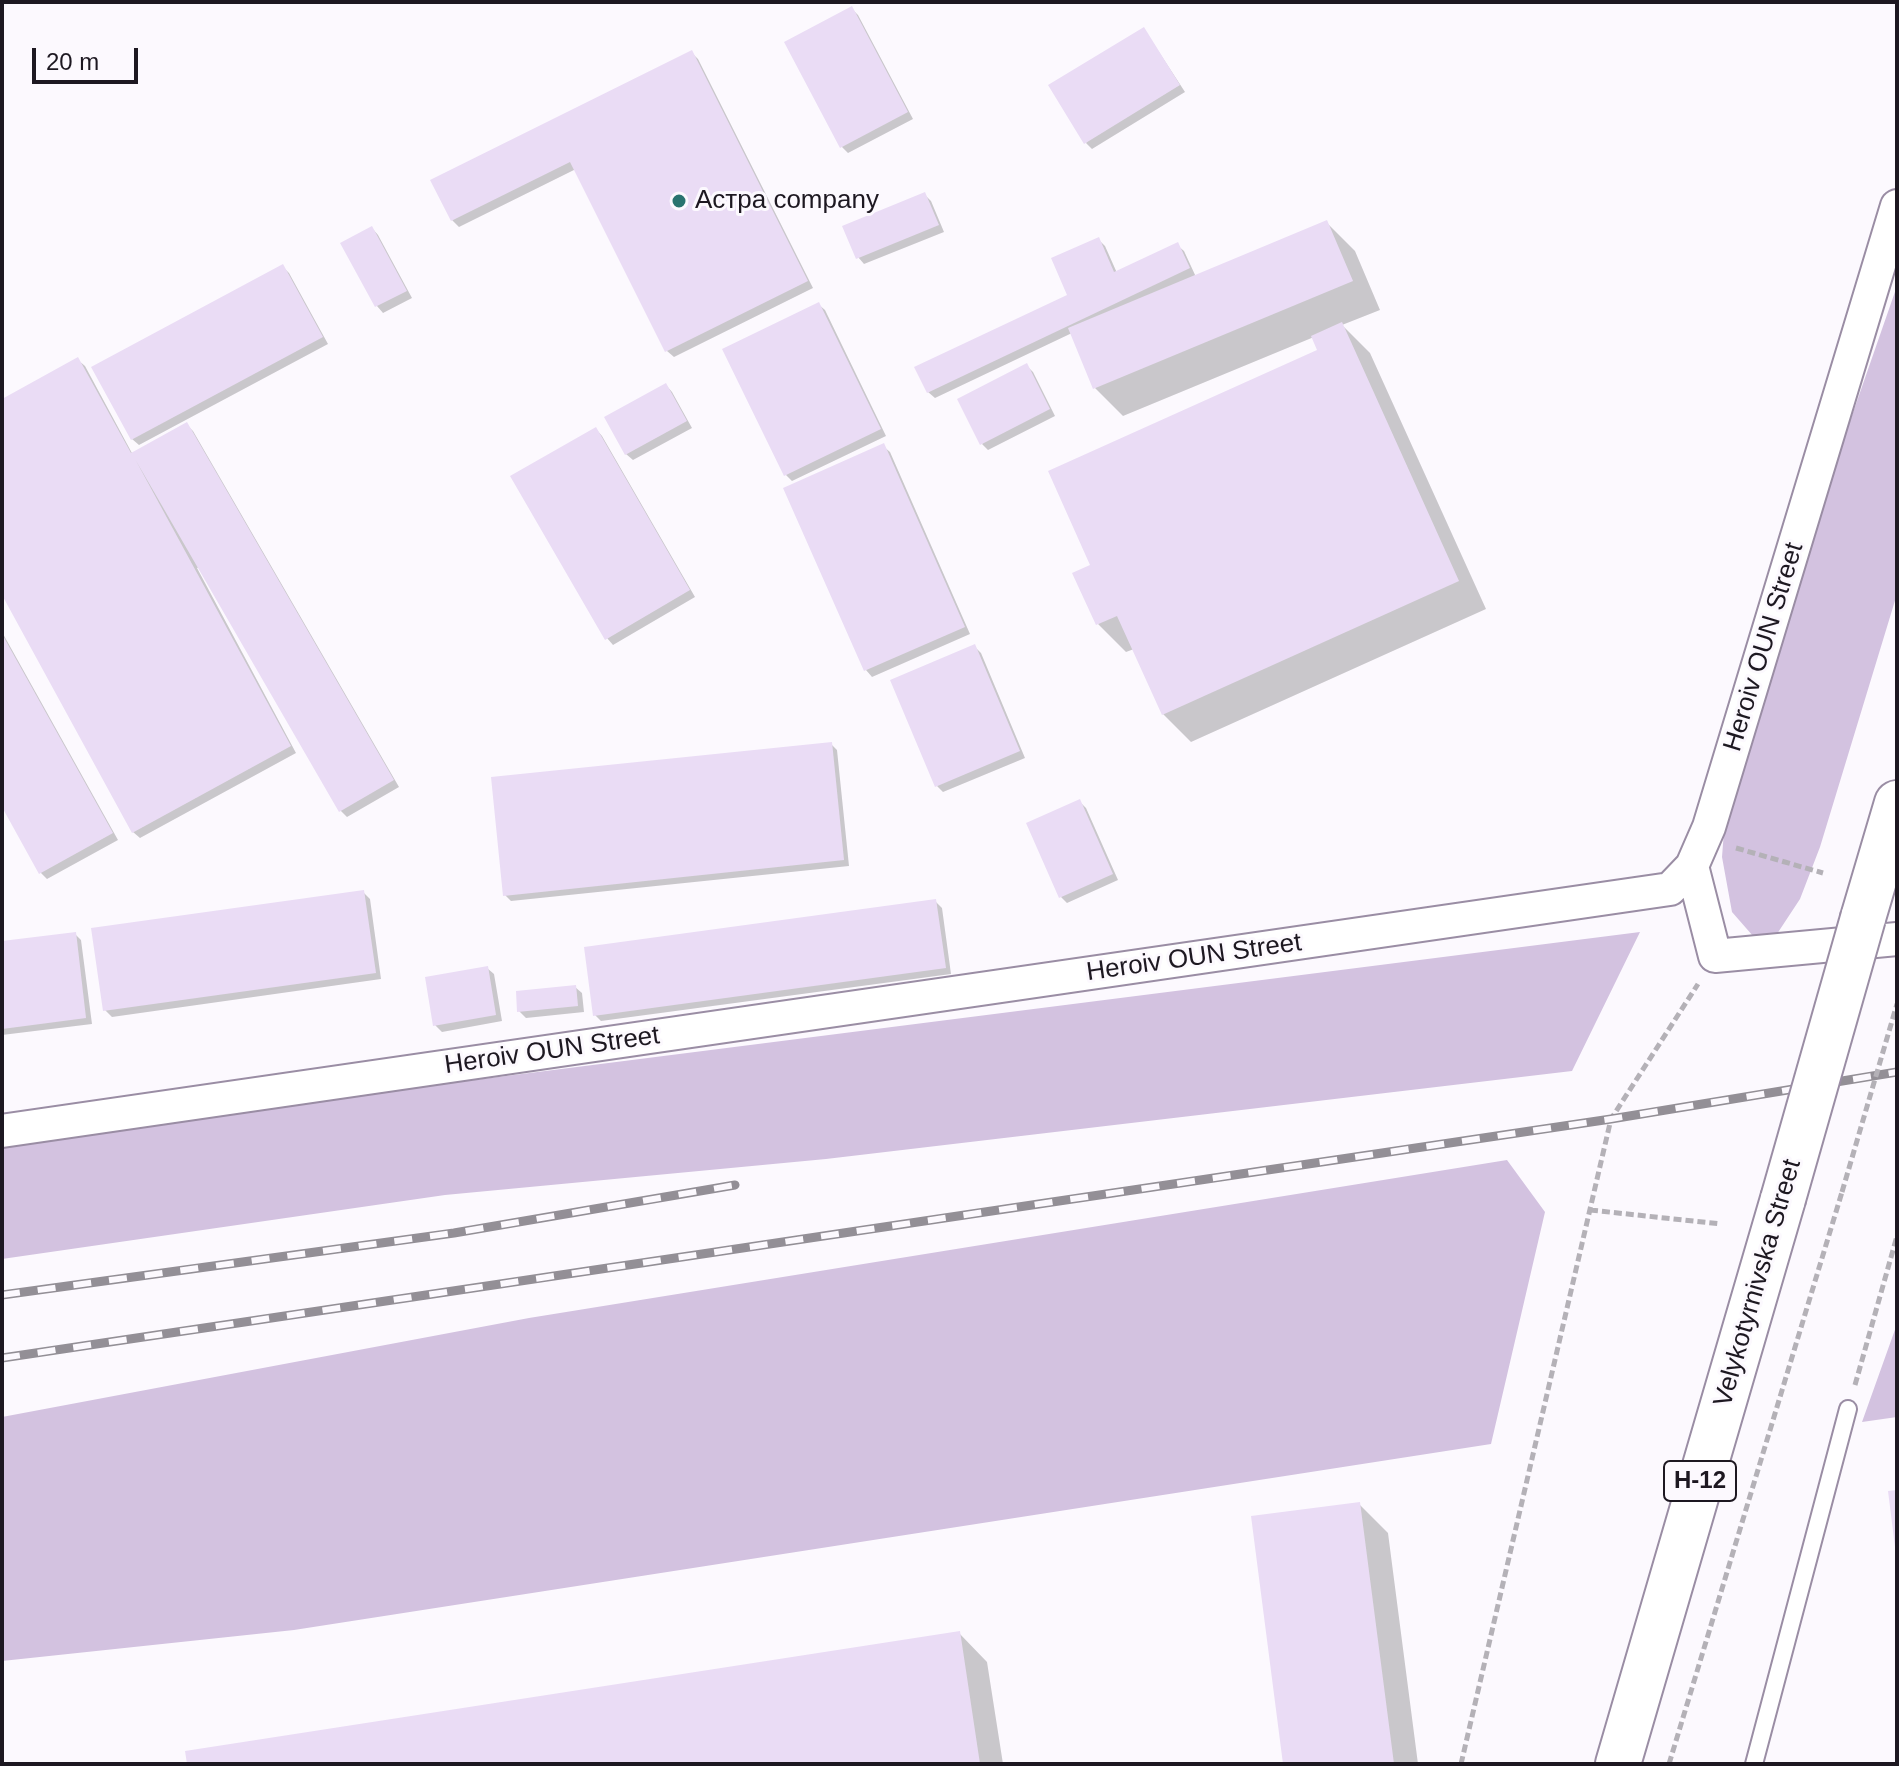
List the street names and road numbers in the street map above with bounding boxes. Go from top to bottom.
street label: Heroiv OUN Street [1717,539,1811,755]
street label: Heroiv OUN Street [1085,927,1303,989]
street label: Heroiv OUN Street [443,1020,661,1082]
street label: Velykotyrnivska Street [1708,1156,1808,1410]
road number: Н-12 [1664,1461,1736,1501]

